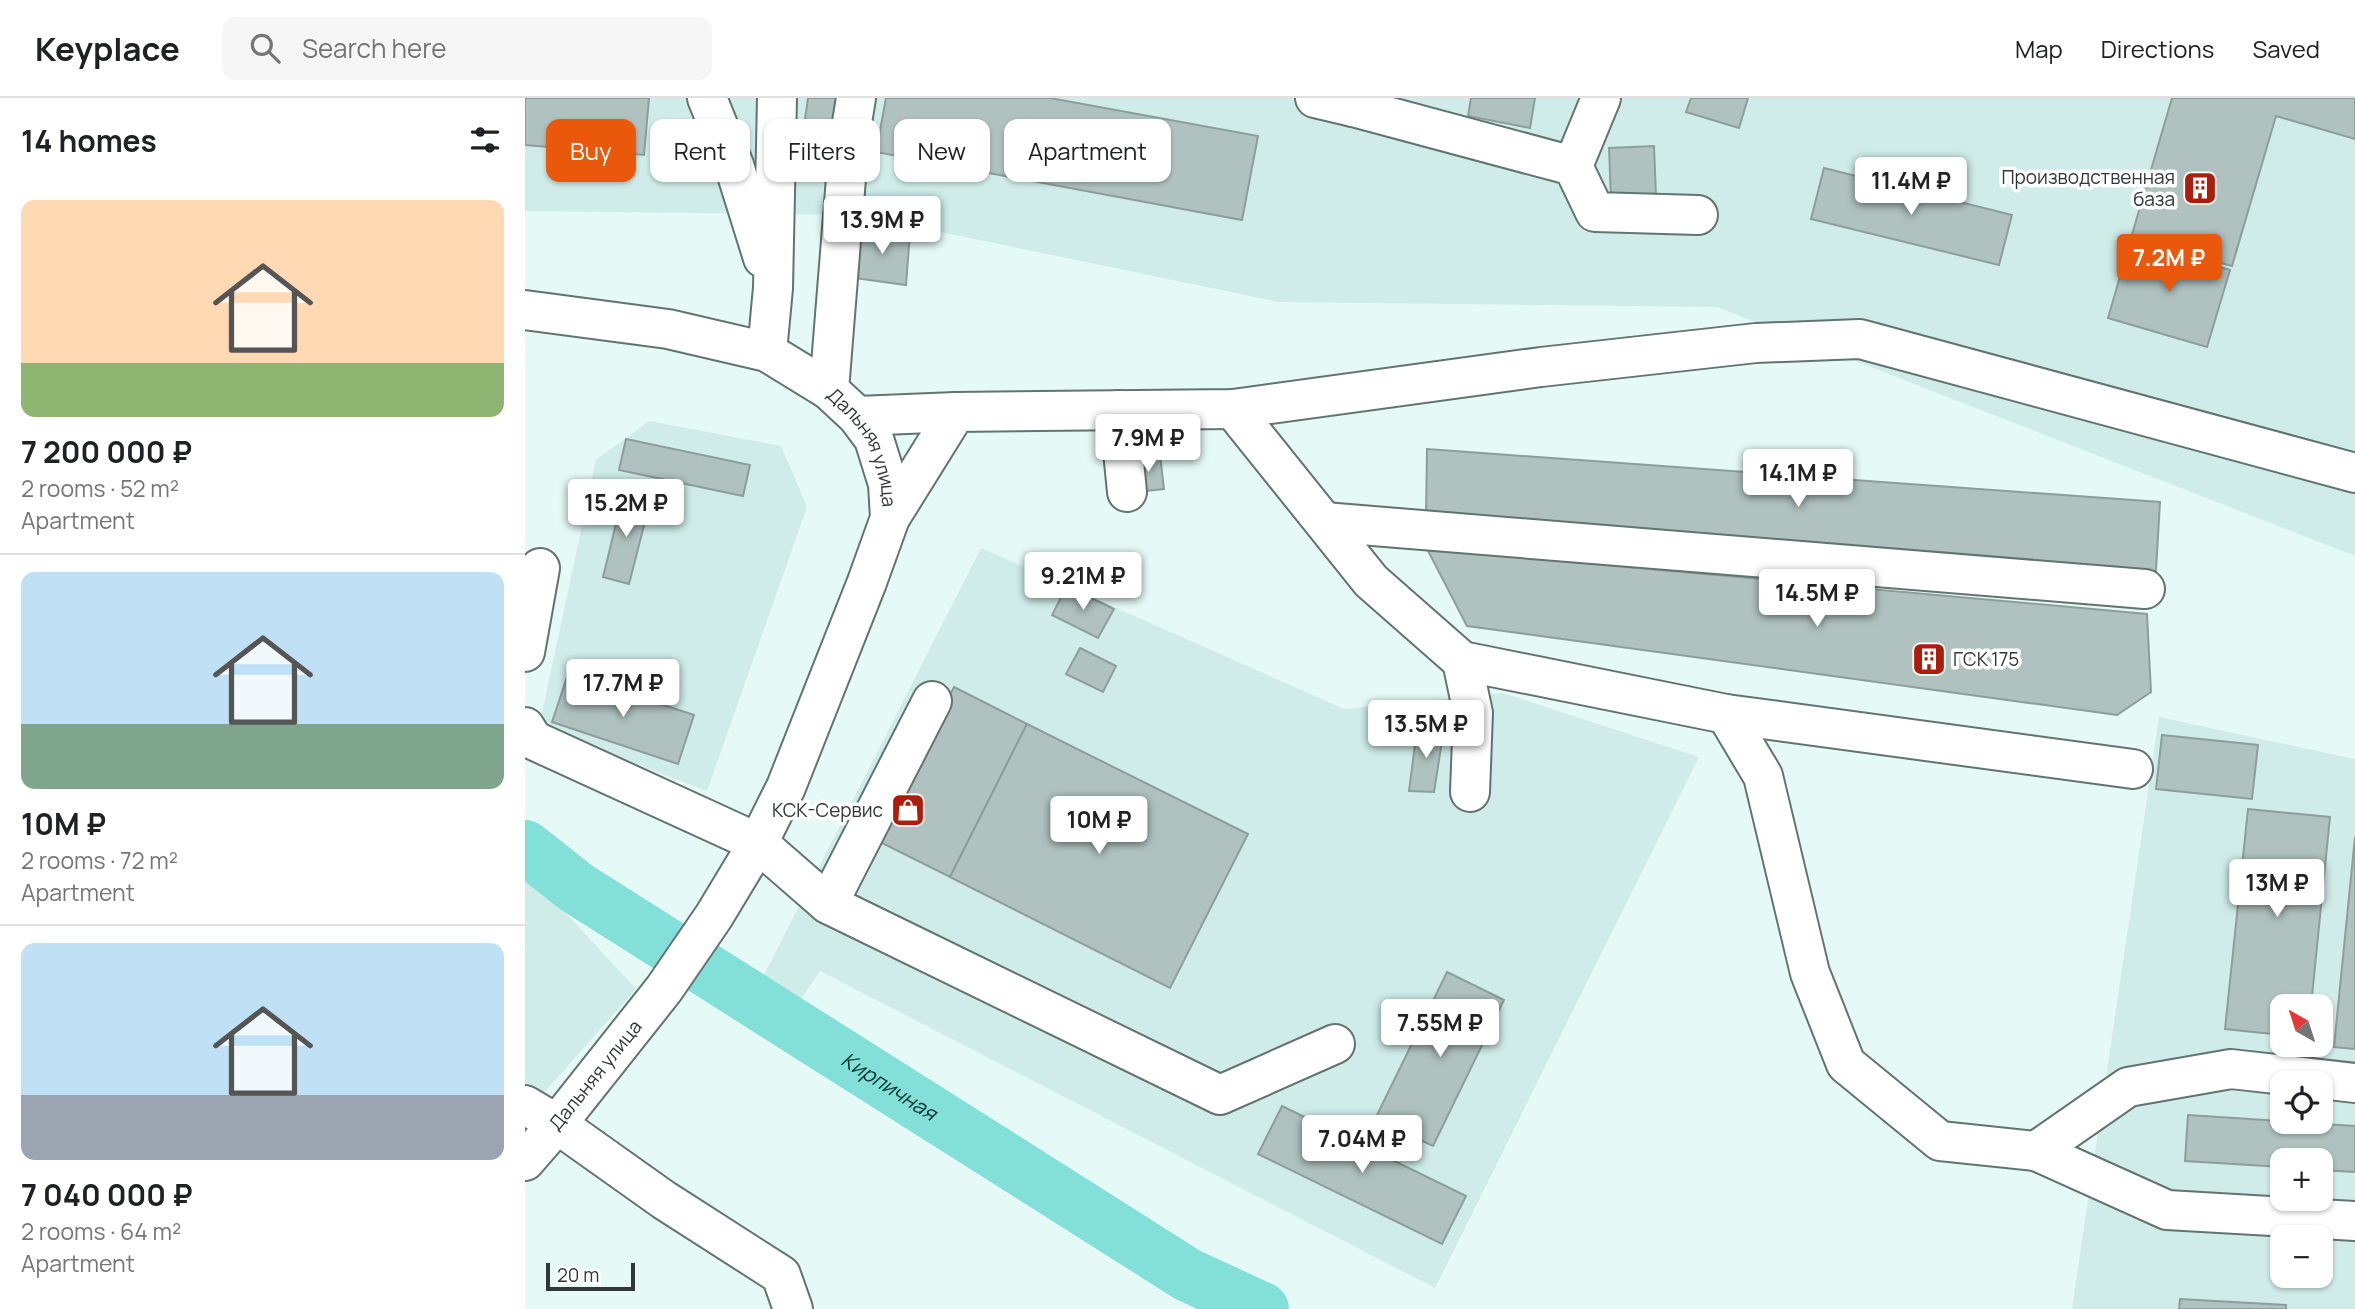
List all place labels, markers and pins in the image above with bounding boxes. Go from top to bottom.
pin: 11.4M ₽ [1846,158,1976,217]
place label: Производственная база [2001,164,2175,212]
building icon: Производственная база [2181,169,2219,207]
pin: 13.9M ₽ [817,197,947,256]
pin: 7.2M ₽ [2112,234,2226,294]
pin: 7.9M ₽ [1091,414,1205,474]
pin: 14.1M ₽ [1733,450,1863,509]
pin: 15.2M ₽ [561,480,691,539]
pin: 9.21M ₽ [1018,552,1148,612]
pin: 14.5M ₽ [1752,570,1882,629]
building icon: ГСК 175 [1910,640,1948,678]
place label: ГСК 175 [1953,646,2019,672]
pin: 17.7M ₽ [558,660,688,719]
pin: 13.5M ₽ [1361,700,1491,760]
shop icon: КСК-Сервис [889,791,927,829]
pin: 10M ₽ [1050,796,1148,856]
place label: КСК-Сервис [772,797,883,823]
pin: 13M ₽ [2228,860,2326,919]
pin: 7.55M ₽ [1375,1000,1505,1059]
pin: 7.04M ₽ [1297,1116,1427,1175]

